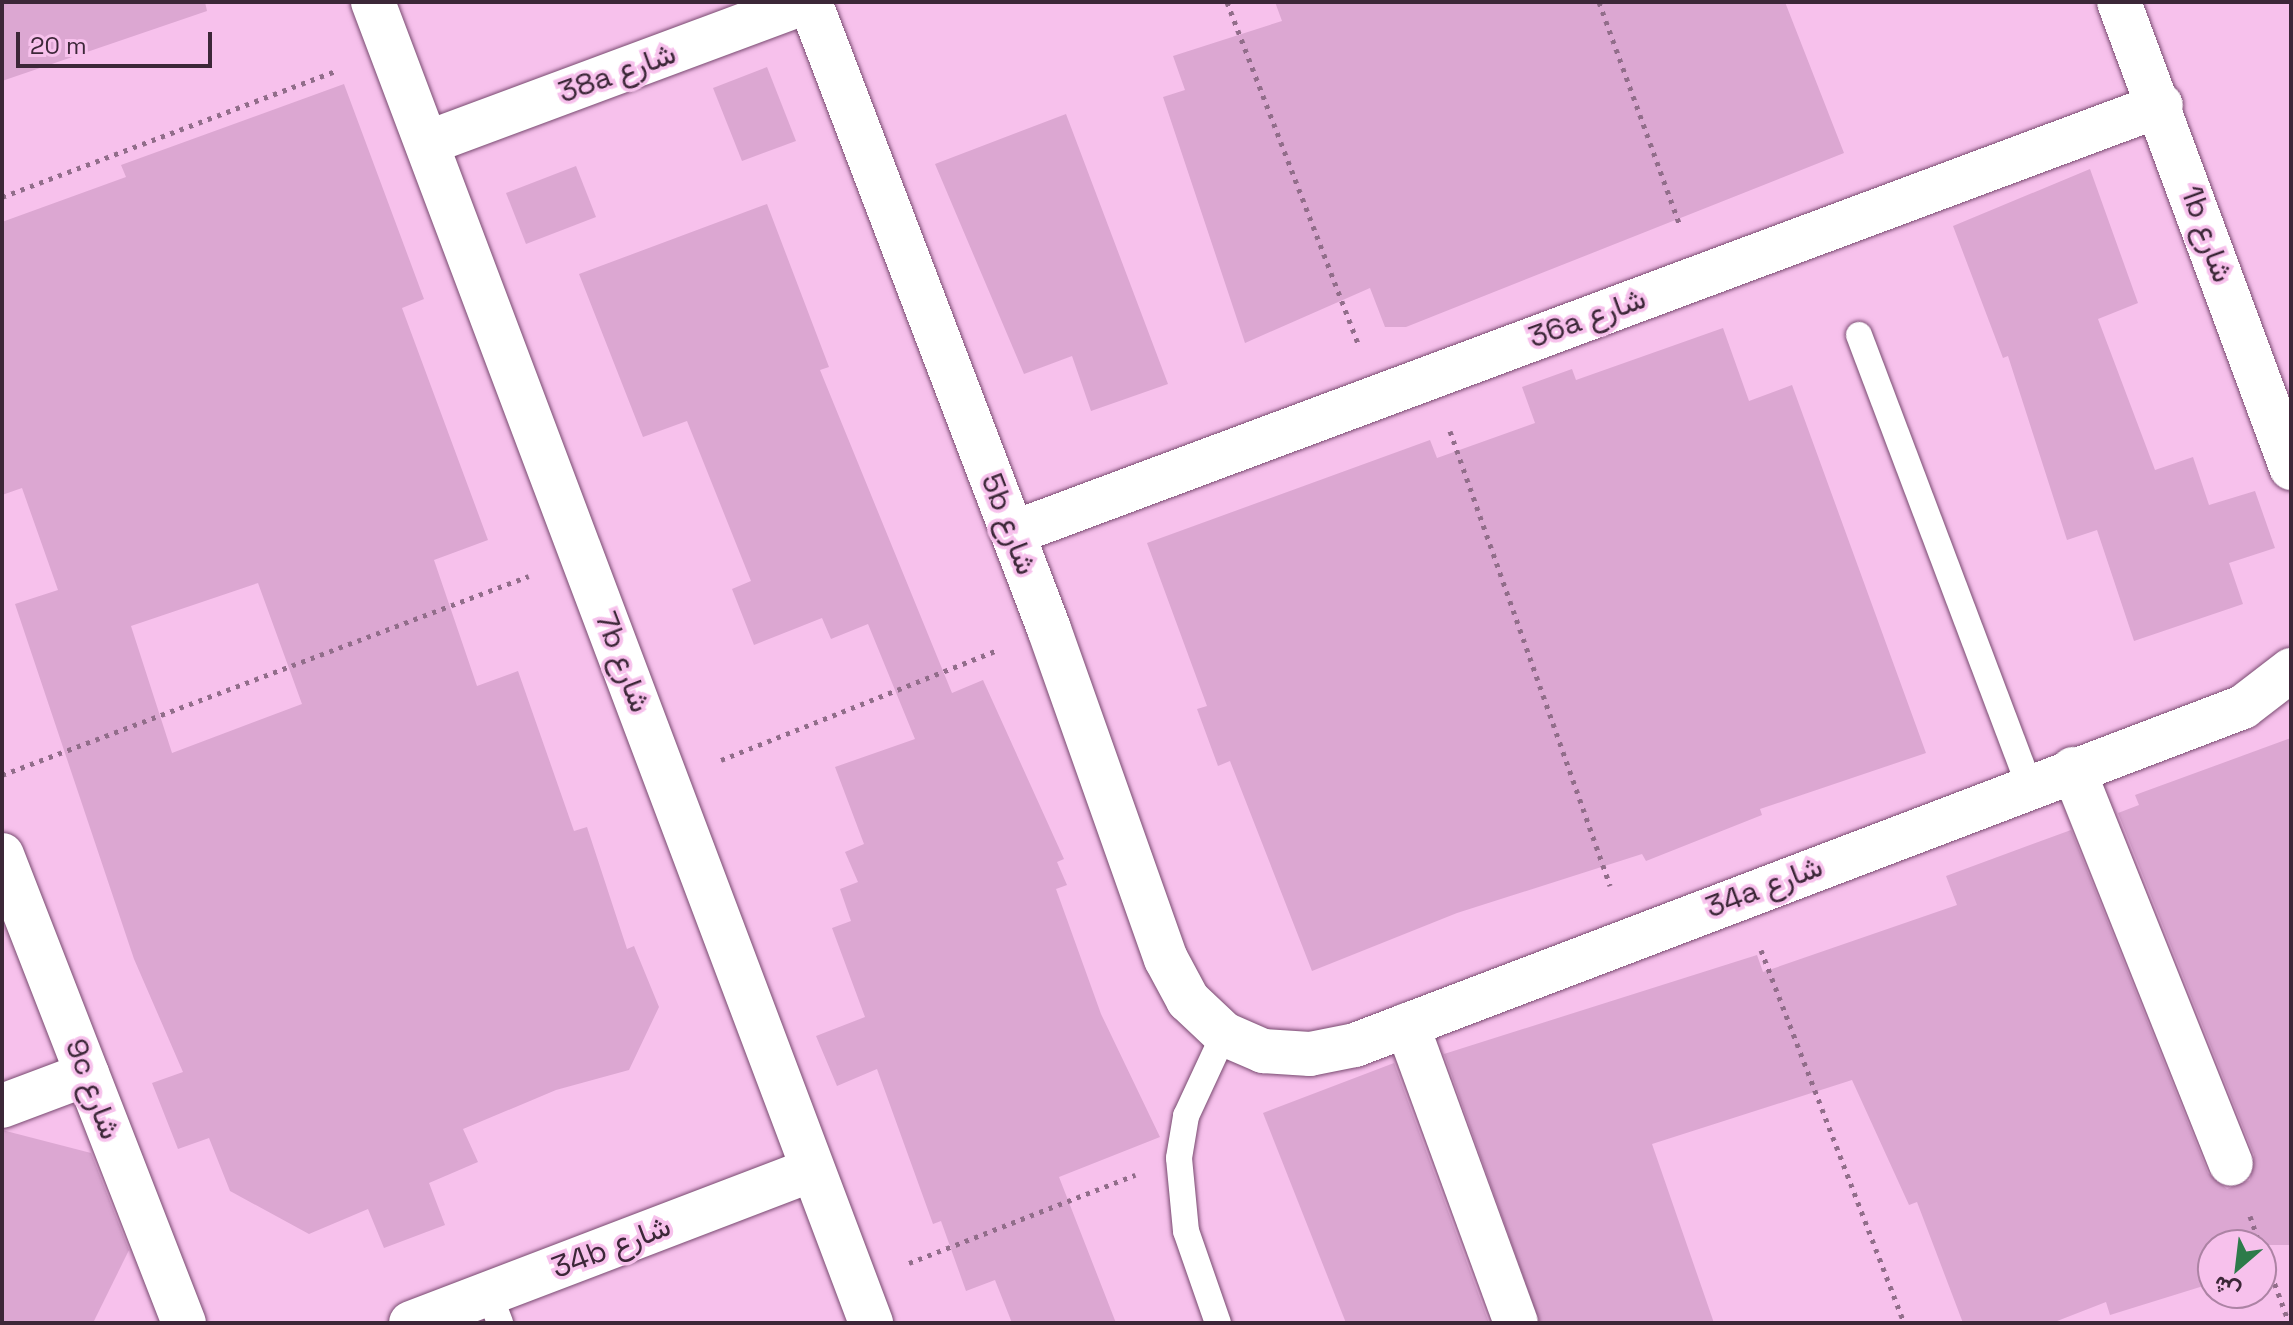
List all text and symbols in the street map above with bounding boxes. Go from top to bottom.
scale bar [20,16,216,66]
text: 20 m [30,30,87,61]
street label: 38a شارع [553,35,681,111]
street label: 1b شارع [2173,181,2241,287]
street label: 36a شارع [1524,280,1650,356]
street label: 5b شارع [973,468,1045,580]
street label: 7b شارع [588,607,658,717]
street label: 34a شارع [1701,848,1827,926]
street label: 9c شارع [57,1034,129,1144]
street label: 34b شارع [547,1208,675,1286]
north arrow [2197,1229,2277,1309]
text: ش [2208,1270,2245,1307]

